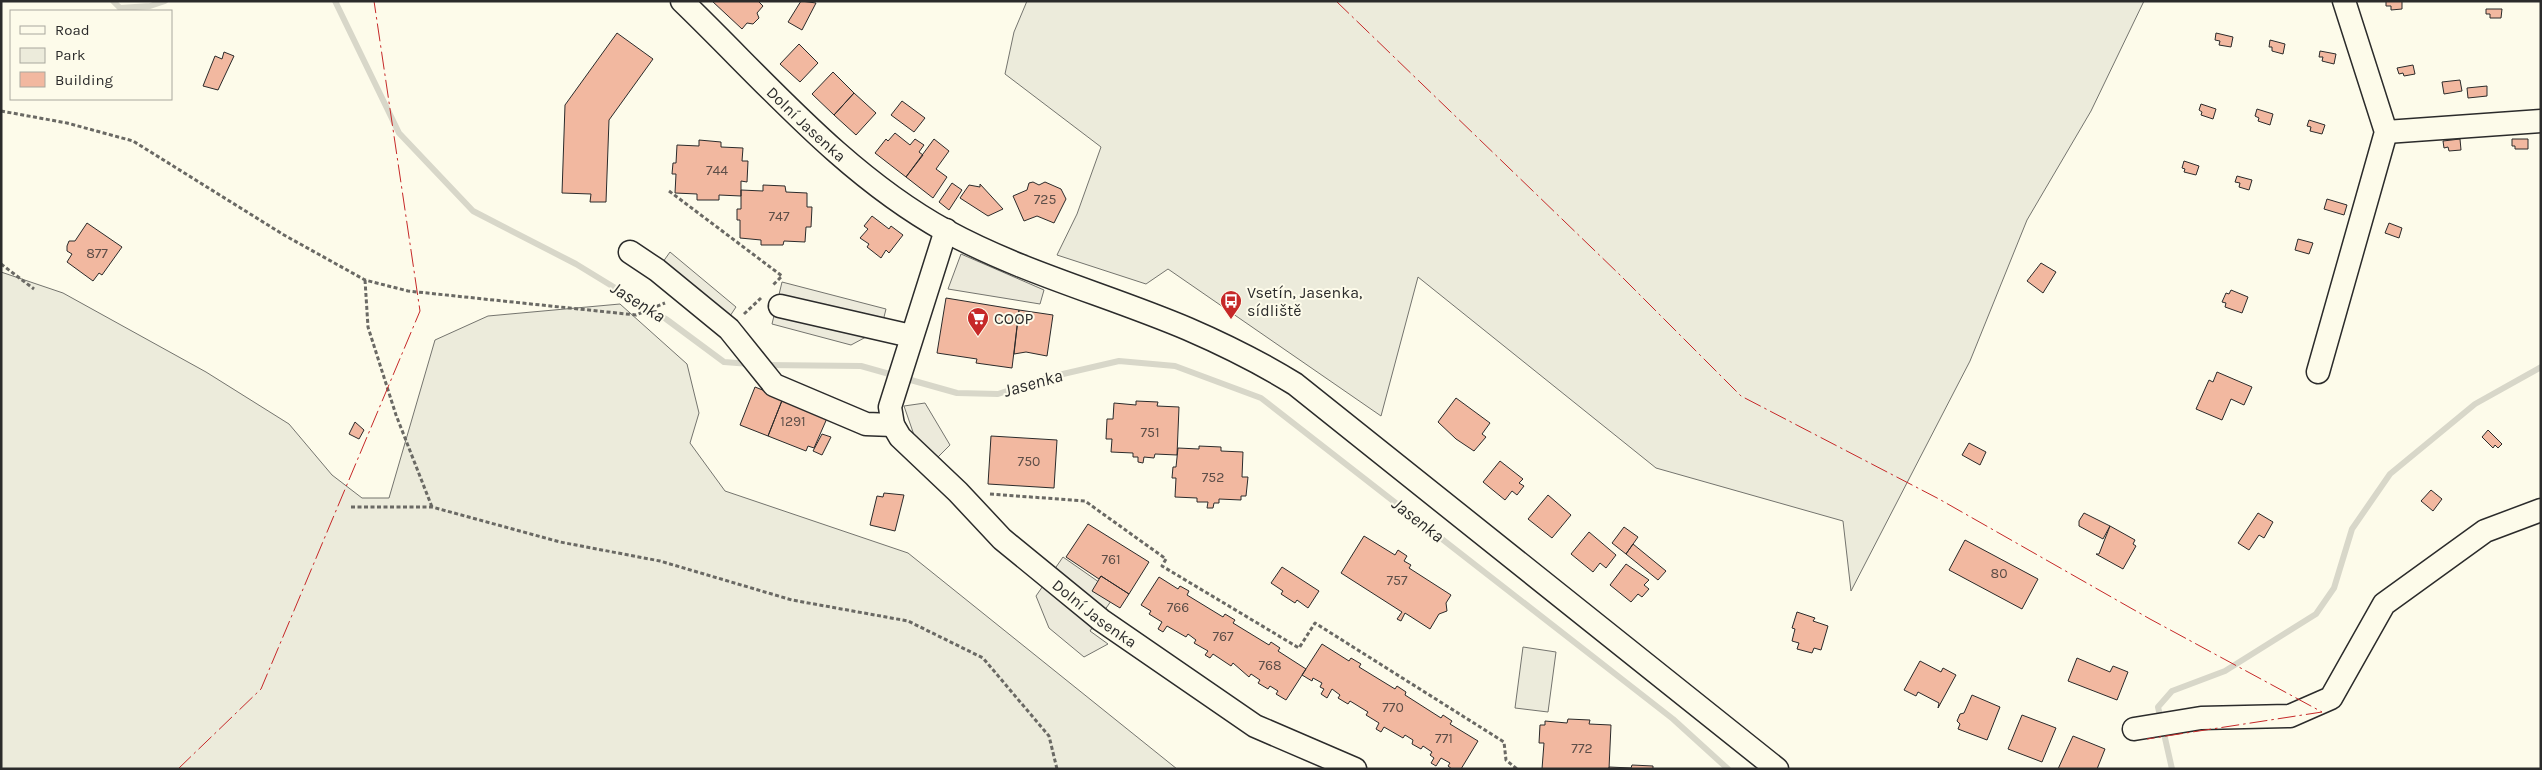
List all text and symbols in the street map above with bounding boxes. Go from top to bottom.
legend [10,10,172,100]
text: Road [55,21,90,39]
text: Park [55,46,85,64]
text: Building [55,71,113,89]
street label: Dolní Jasenka [763,83,850,166]
house number: 744 [706,162,728,179]
house number: 725 [1034,191,1056,208]
house number: 747 [769,208,790,225]
house number: 877 [86,245,108,262]
water label: Jasenka [607,277,669,327]
place label: Vsetín, Jasenka, sídliště [1247,283,1362,320]
bus stop icon: Vsetín, Jasenka, sídliště [1219,289,1243,320]
supermarket icon: COOP [966,306,990,337]
place label: COOP [994,309,1033,328]
water label: Jasenka [1001,364,1065,402]
house number: 1291 [780,413,806,430]
house number: 751 [1140,424,1160,441]
house number: 750 [1018,453,1040,470]
house number: 752 [1202,469,1224,486]
water label: Jasenka [1387,493,1449,547]
house number: 761 [1101,551,1121,568]
house number: 80 [1991,565,2007,582]
house number: 757 [1386,572,1408,589]
street label: Dolní Jasenka [1048,575,1140,652]
house number: 766 [1167,599,1189,616]
house number: 767 [1212,628,1234,645]
house number: 768 [1258,657,1282,674]
house number: 770 [1382,699,1404,716]
house number: 771 [1435,730,1453,747]
house number: 772 [1571,740,1593,757]

